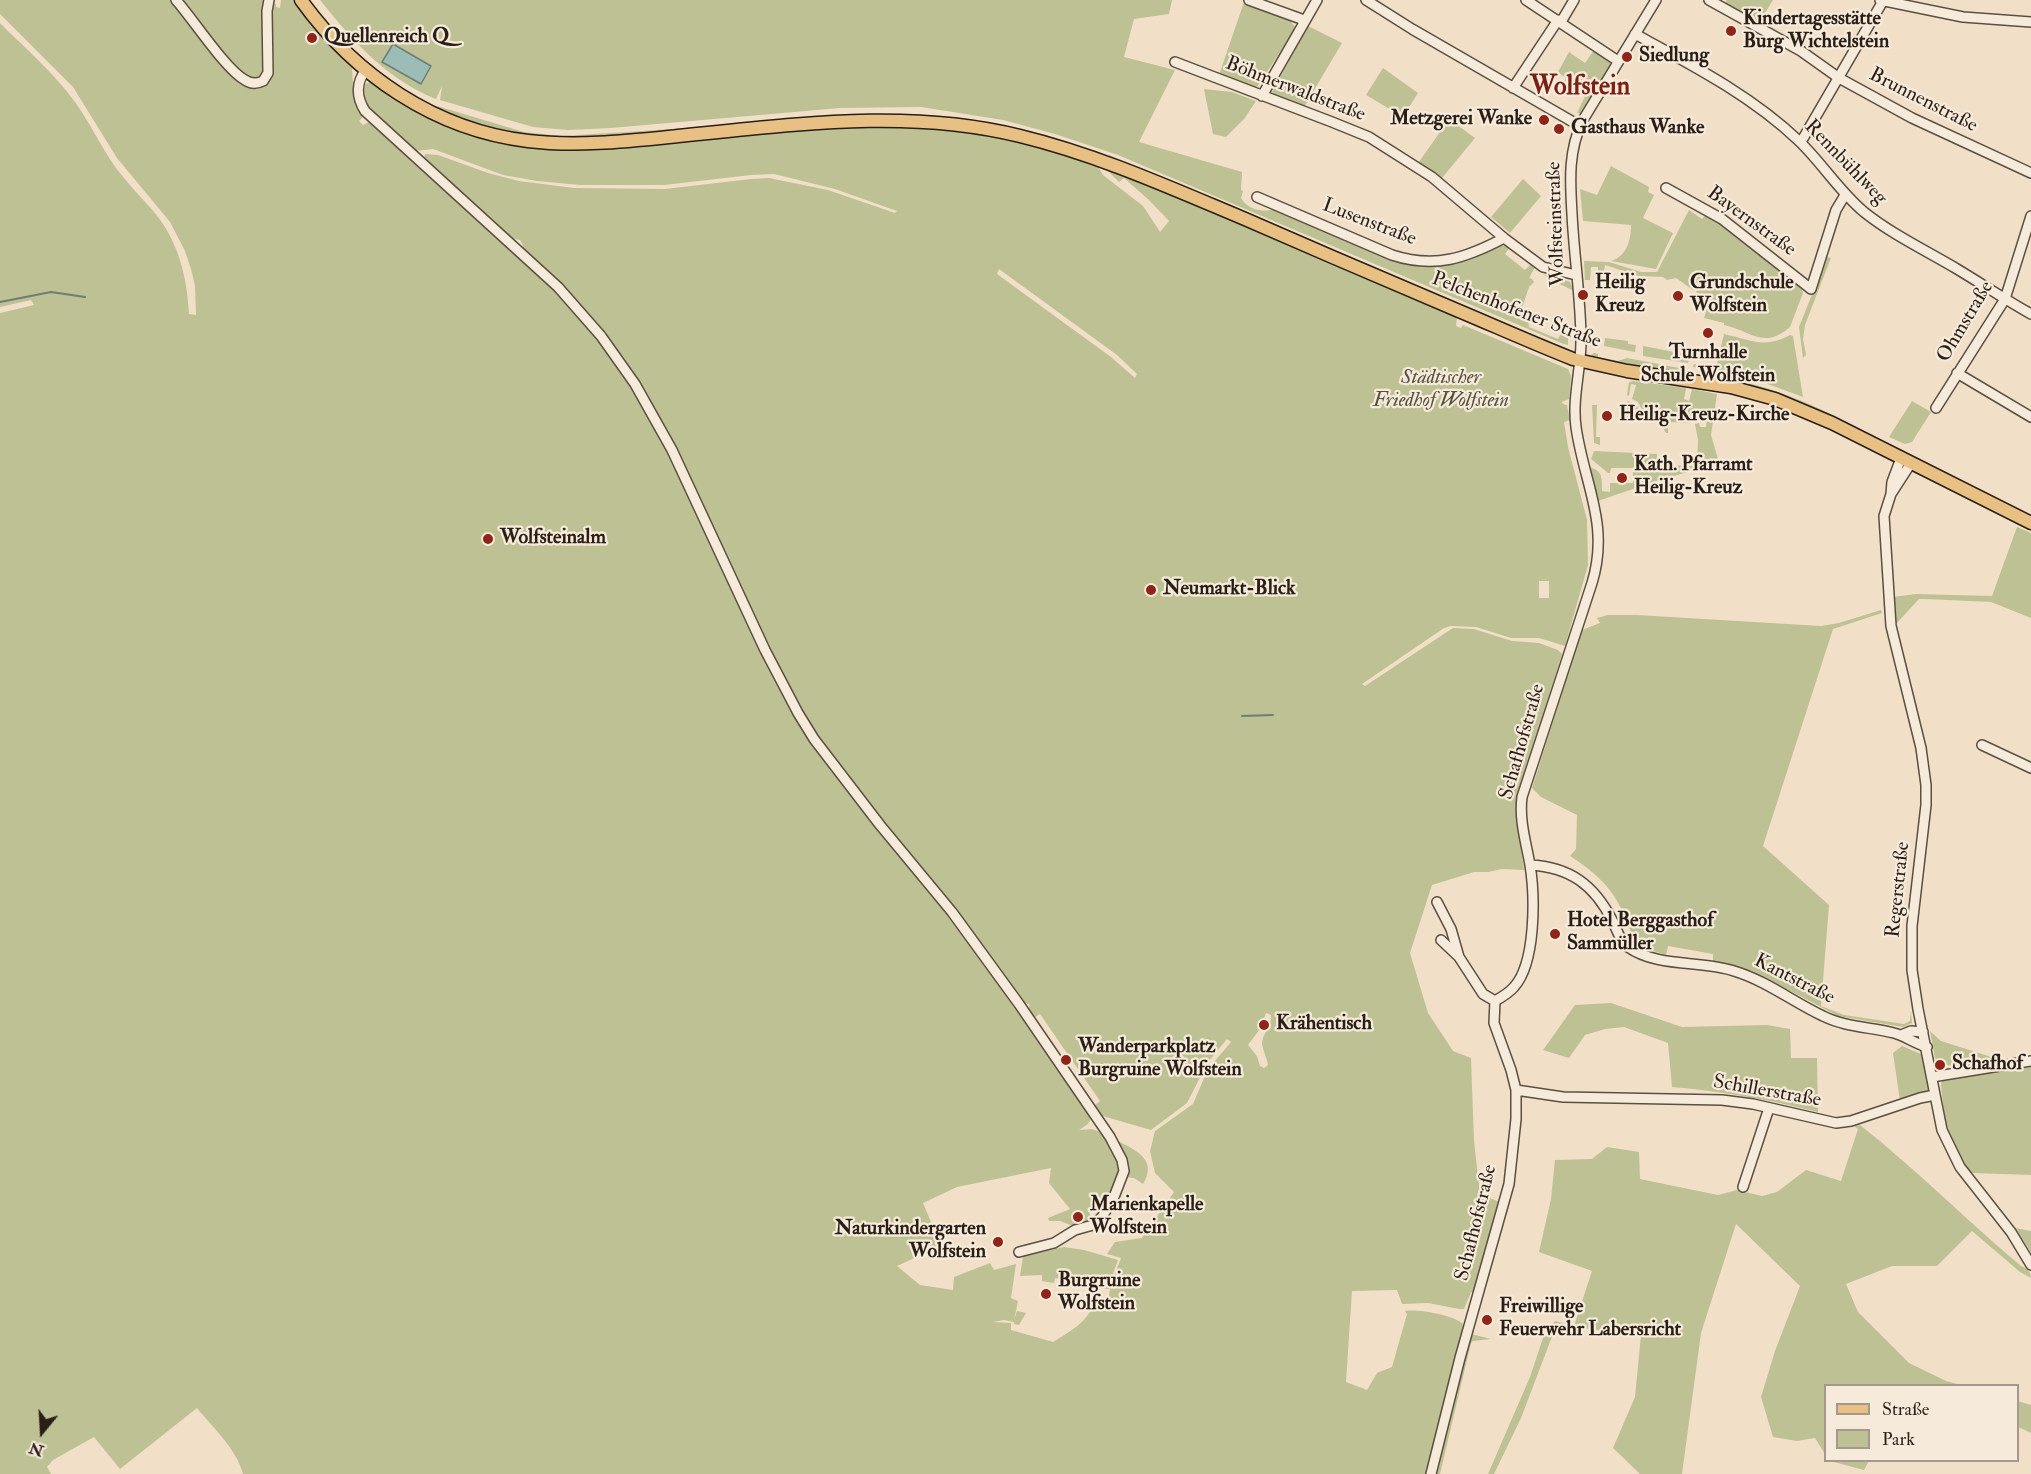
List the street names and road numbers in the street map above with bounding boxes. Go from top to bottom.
street label: Böhmerwaldstraße [1222,52,1368,128]
street label: Brunnenstraße [1865,63,1981,139]
street label: Rennbühlweg [1798,115,1892,211]
street label: Wolfsteinstraße [1543,161,1571,287]
street label: Bayernstraße [1702,182,1800,262]
street label: Lusenstraße [1319,194,1419,252]
street label: Pelchenhofener Straße [1428,268,1604,354]
street label: Ohmstraße [1932,277,2000,367]
street label: Schafhofstraße [1495,681,1551,803]
street label: Regerstraße [1882,841,1916,939]
street label: Kantstraße [1750,950,1838,1010]
street label: Schillerstraße [1711,1071,1823,1113]
street label: Schafhofstraße [1451,1162,1503,1284]

